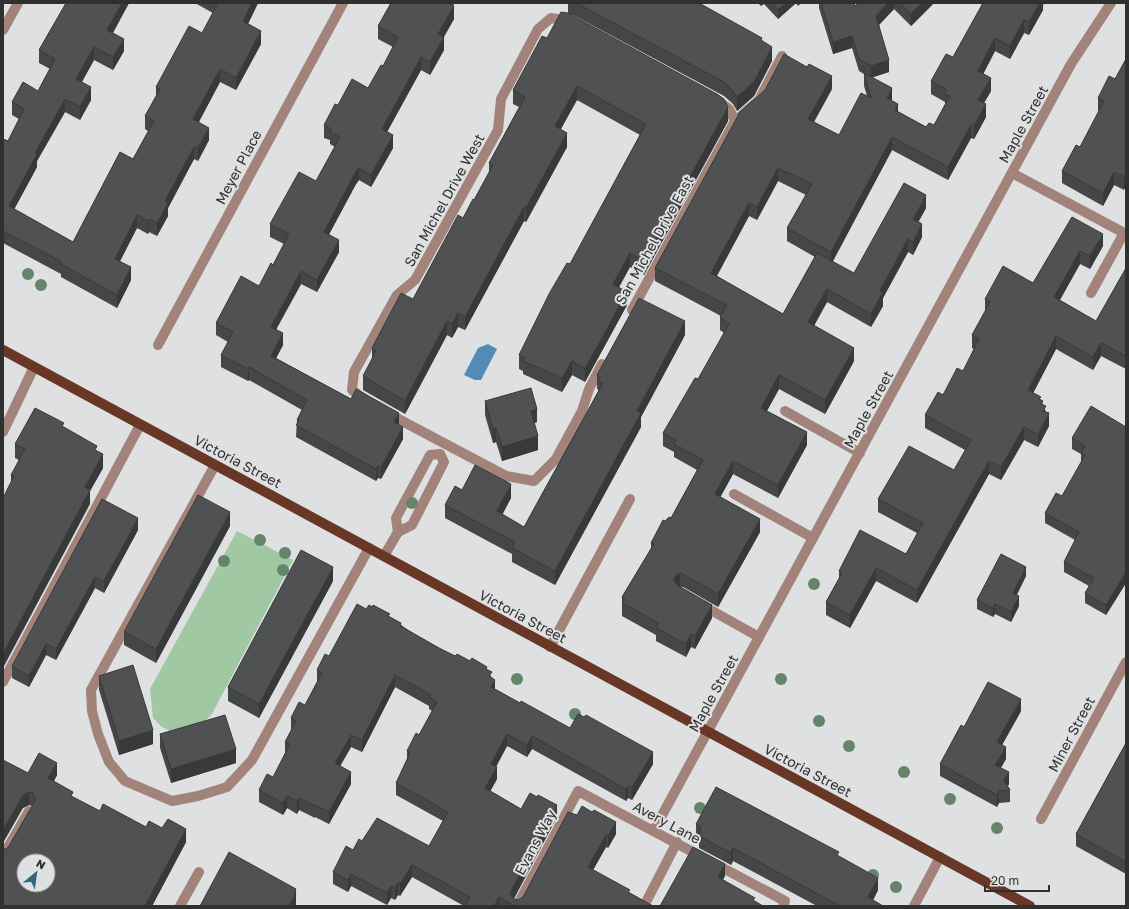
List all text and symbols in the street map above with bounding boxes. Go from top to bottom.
street label: Maple Street [995,82,1051,166]
street label: Meyer Place [211,127,265,207]
street label: San Michel Drive West [400,131,488,269]
street label: San Michel Drive East [612,173,696,307]
street label: Maple Street [840,367,896,451]
street label: Victoria Street [191,431,285,491]
street label: Victoria Street [476,586,570,646]
street label: Maple Street [685,651,741,735]
street label: Miner Street [1044,693,1098,775]
street label: Victoria Street [761,740,855,800]
street label: Avery Lane [630,797,704,847]
street label: Evans Way [511,806,559,878]
north arrow [16,853,56,893]
text: N [34,856,48,872]
scale bar [985,867,1049,893]
text: 20 m [991,873,1019,888]

